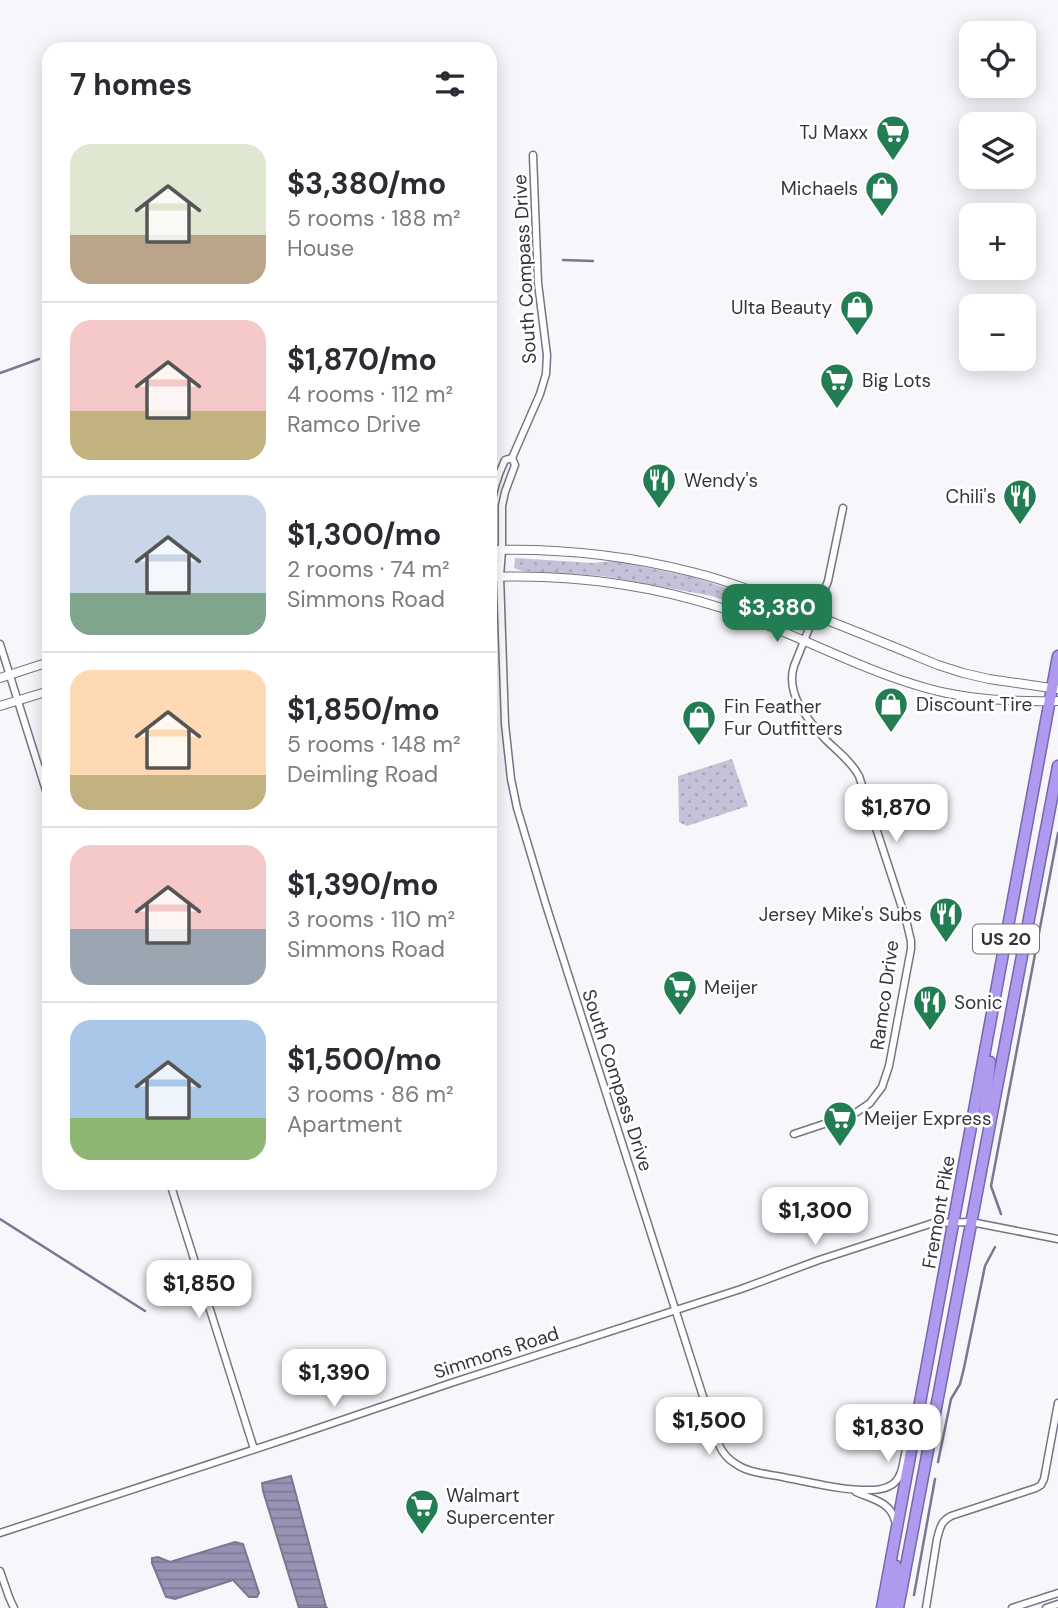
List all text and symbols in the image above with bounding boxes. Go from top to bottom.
map controls [959,21,1036,371]
button: locate [959,21,1036,98]
text: 7 homes [70,65,192,104]
icon: filters [431,65,469,103]
button: layers [959,112,1036,189]
supermarket icon: TJ Maxx [874,113,912,162]
place label: TJ Maxx [799,120,869,145]
text: $3,380/mo [287,164,446,203]
shop icon: Michaels [863,169,901,218]
icon: home [126,172,210,256]
street label: South Compass Drive [507,174,542,364]
place label: Michaels [781,176,858,201]
text: 5 rooms · 188 m² [287,203,461,233]
button: + [959,203,1036,280]
text: House [287,233,354,263]
shop icon: Ulta Beauty [838,288,876,337]
button: − [959,294,1036,371]
place label: Ulta Beauty [731,295,832,320]
text: $1,870/mo [287,340,437,379]
icon: home [126,348,210,432]
supermarket icon: Big Lots [818,361,856,410]
place label: Big Lots [862,368,931,393]
text: 4 rooms · 112 m² [287,379,453,409]
text: Ramco Drive [287,409,421,439]
restaurant icon: Wendy's [640,461,678,510]
place label: Wendy's [684,468,758,493]
restaurant icon: Chili's [1001,477,1039,526]
place label: Chili's [946,484,996,509]
text: $1,300/mo [287,515,441,554]
icon: home [126,523,210,607]
text: 2 rooms · 74 m² [287,554,450,584]
text: Simmons Road [287,584,445,614]
pin: $3,380 [720,584,834,644]
text: $3,380 [738,592,816,622]
shop icon: Discount Tire [872,685,910,734]
text: $1,850/mo [287,690,440,729]
place label: Discount Tire [916,692,1032,717]
place label: Fin Feather Fur Outfitters [724,694,843,741]
icon: home [126,698,210,782]
shop icon: Fin Feather Fur Outfitters [680,698,718,747]
text: 5 rooms · 148 m² [287,729,461,759]
text: Deimling Road [287,759,438,789]
pin: $1,870 [839,784,953,844]
text: $1,870 [861,792,931,822]
text: $1,390/mo [287,865,439,904]
icon: home [126,873,210,957]
restaurant icon: Jersey Mike's Subs [927,895,965,944]
place label: Jersey Mike's Subs [759,902,922,927]
text: 3 rooms · 110 m² [287,904,455,934]
road number: US 20 [973,924,1039,954]
text: Simmons Road [287,934,445,964]
street label: Ramco Drive [864,939,905,1052]
supermarket icon: Meijer [661,968,699,1017]
place label: Meijer [704,975,758,1000]
restaurant icon: Sonic [911,983,949,1032]
street label: South Compass Drive [576,986,659,1174]
place label: Sonic [954,990,1003,1015]
text: $1,500/mo [287,1040,442,1079]
icon: home [126,1048,210,1132]
text: 3 rooms · 86 m² [287,1079,454,1109]
supermarket icon: Meijer Express [821,1099,859,1148]
place label: Meijer Express [864,1106,991,1131]
text: Apartment [287,1109,402,1139]
street label: Fremont Pike [916,1154,961,1271]
pin: $1,300 [758,1188,872,1247]
text: $1,300 [778,1195,852,1225]
pin: $1,850 [142,1260,256,1320]
text: $1,850 [163,1268,235,1298]
street label: Simmons Road [430,1320,562,1385]
pin: $1,390 [277,1350,391,1409]
text: $1,390 [298,1357,370,1387]
pin: $1,500 [652,1398,766,1457]
pin: $1,830 [831,1404,945,1464]
text: $1,500 [672,1405,746,1435]
text: $1,830 [852,1412,924,1442]
place label: Walmart Supercenter [446,1483,555,1530]
supermarket icon: Walmart Supercenter [403,1487,441,1536]

